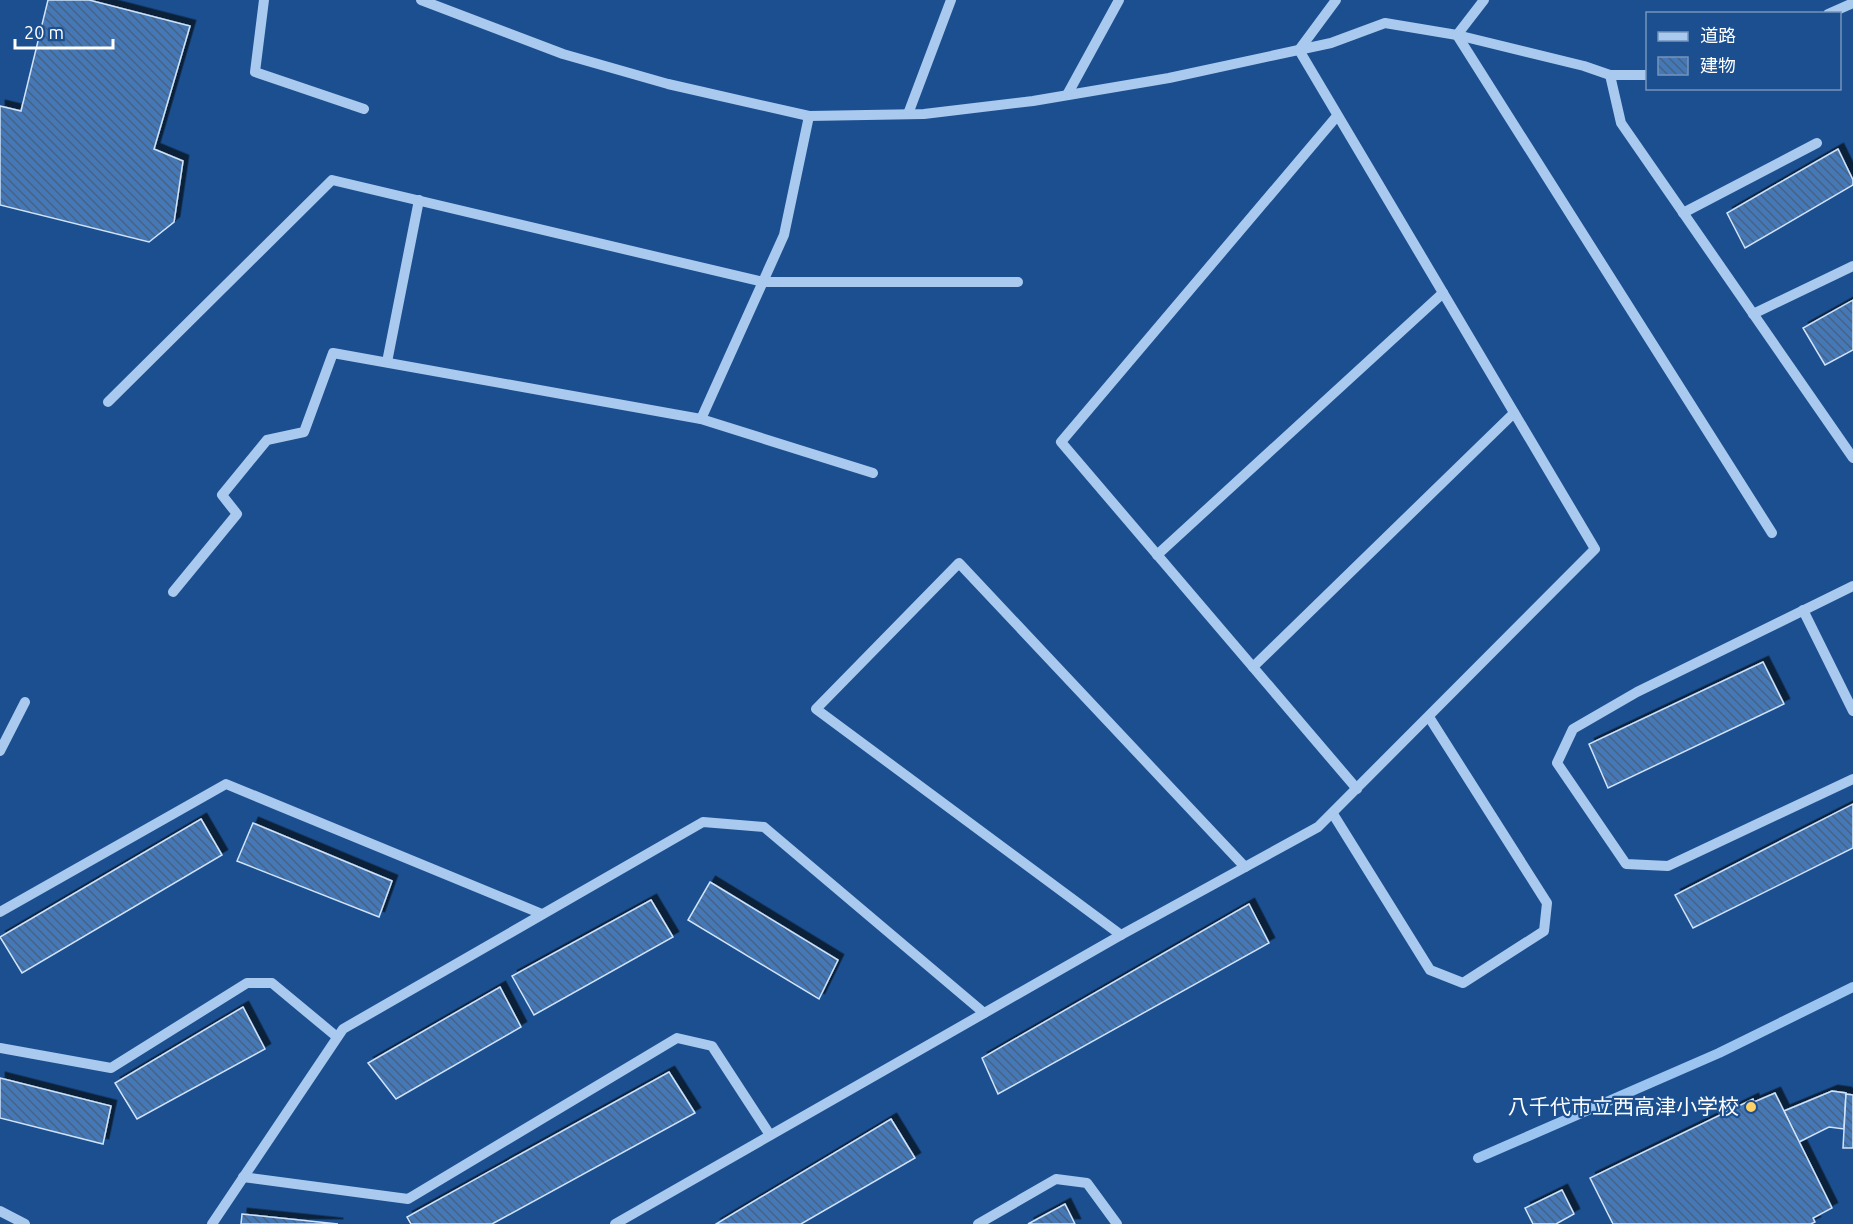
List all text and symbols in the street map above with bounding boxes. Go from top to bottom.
scale bar [15,12,112,50]
legend [1646,12,1841,90]
text: 20 m [24,22,64,42]
text: 道路 [1700,25,1736,45]
text: 建物 [1700,55,1736,75]
place label: 八千代市立西高津小学校 [1508,1094,1739,1118]
marker: 八千代市立西高津小学校 [1744,1100,1758,1114]

